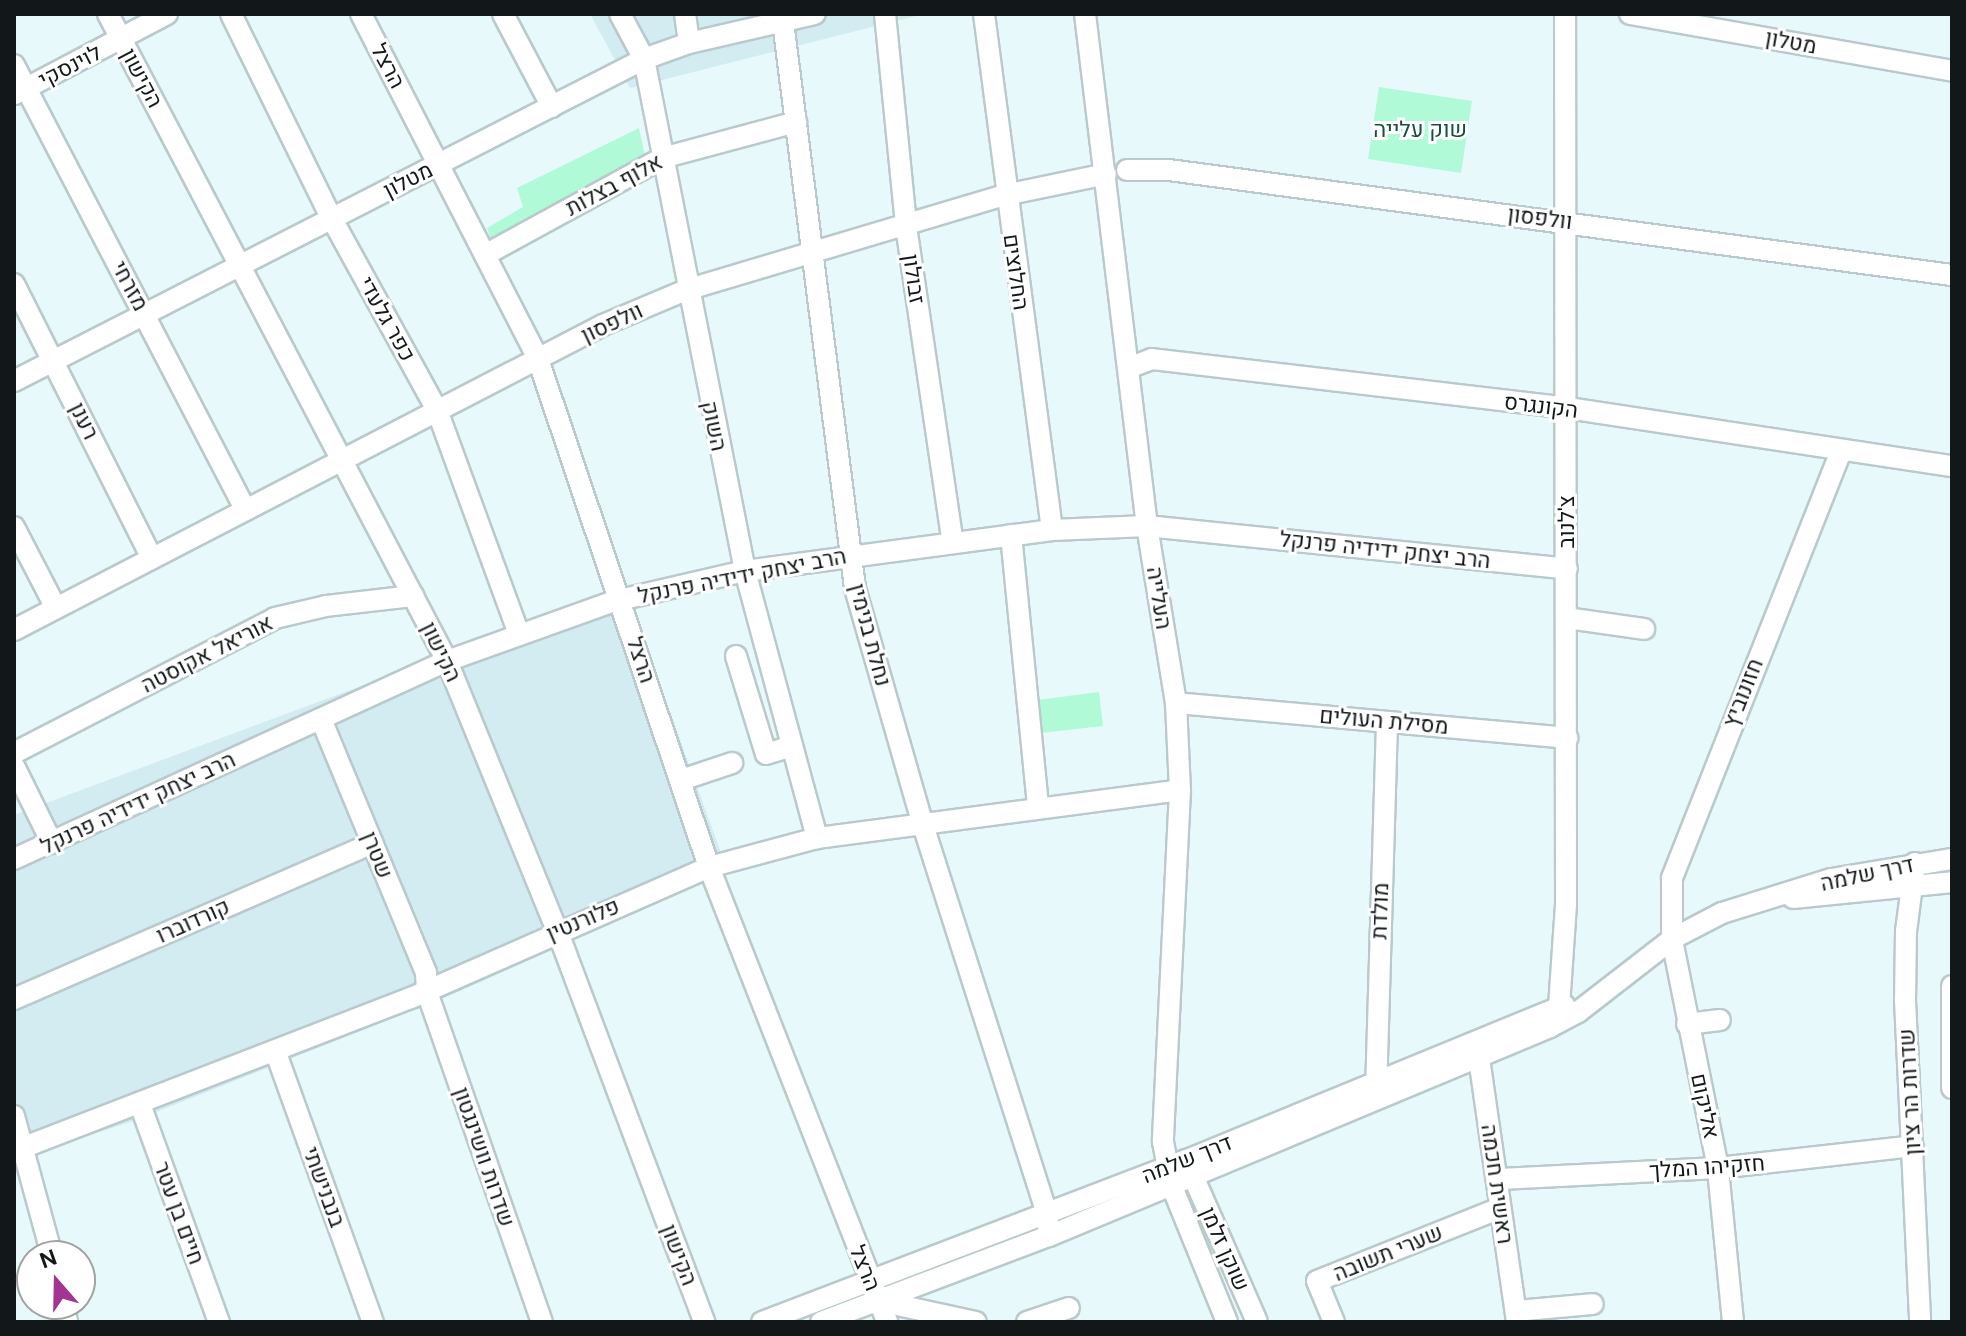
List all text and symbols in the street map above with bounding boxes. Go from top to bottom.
street label: מטלון [1763,25,1819,59]
street label: לוינסקי [34,39,106,93]
street label: הרצל [365,39,411,93]
street label: הקישון [115,44,169,112]
park label: שוק עלייה [1373,117,1467,143]
street label: אלוף בצלות [561,148,667,222]
street label: מטלון [379,157,437,203]
street label: וולפסון [1506,201,1574,235]
street label: החלוצים [998,232,1034,312]
street label: זבולון [897,252,931,306]
street label: מזרחי [106,257,154,315]
street label: כפר גלעדי [353,272,421,366]
street label: וולפסון [577,297,647,349]
street label: הקונגרס [1502,388,1580,424]
street label: רענן [64,398,104,444]
street label: השוק [696,399,732,453]
street label: צ'לנוב [1554,496,1580,548]
street label: הרב יצחק ידידיה פרנקל [1278,526,1492,574]
street label: הרב יצחק ידידיה פרנקל [635,543,849,609]
street label: העלייה [1141,565,1177,631]
street label: נחלת בנימין [844,581,896,689]
street label: אוריאל אקוסטה [137,610,277,698]
street label: הקישון [415,618,467,686]
street label: הרצל [621,634,661,686]
street label: חזונוביץ [1717,655,1769,731]
street label: מסילת העולים [1318,702,1450,740]
street label: הרב יצחק ידידיה פרנקל [36,746,240,860]
street label: שטרן [356,828,398,882]
street label: דרך שלמה [1818,851,1916,897]
street label: מולדת [1366,882,1394,940]
street label: קורדוברו [152,893,234,949]
street label: פלורנטין [542,893,624,947]
street label: שדרות הר ציון [1893,1028,1927,1156]
street label: אליקום [1685,1071,1725,1141]
street label: שדרות וושינגטון [448,1084,520,1230]
street label: ראשית חכמה [1476,1122,1518,1246]
street label: דרך שלמה [1138,1129,1236,1189]
street label: בנבנישתי [297,1143,351,1231]
street label: חזקיהו המלך [1648,1150,1766,1184]
street label: חיים בן עטר [148,1158,210,1268]
street label: שוקן זלמן [1195,1203,1255,1295]
street label: שערי תשובה [1329,1219,1447,1287]
street label: הקישון [655,1221,703,1289]
north arrow [16,1240,96,1320]
street label: הרצל [844,1241,886,1295]
text: N [36,1242,61,1275]

